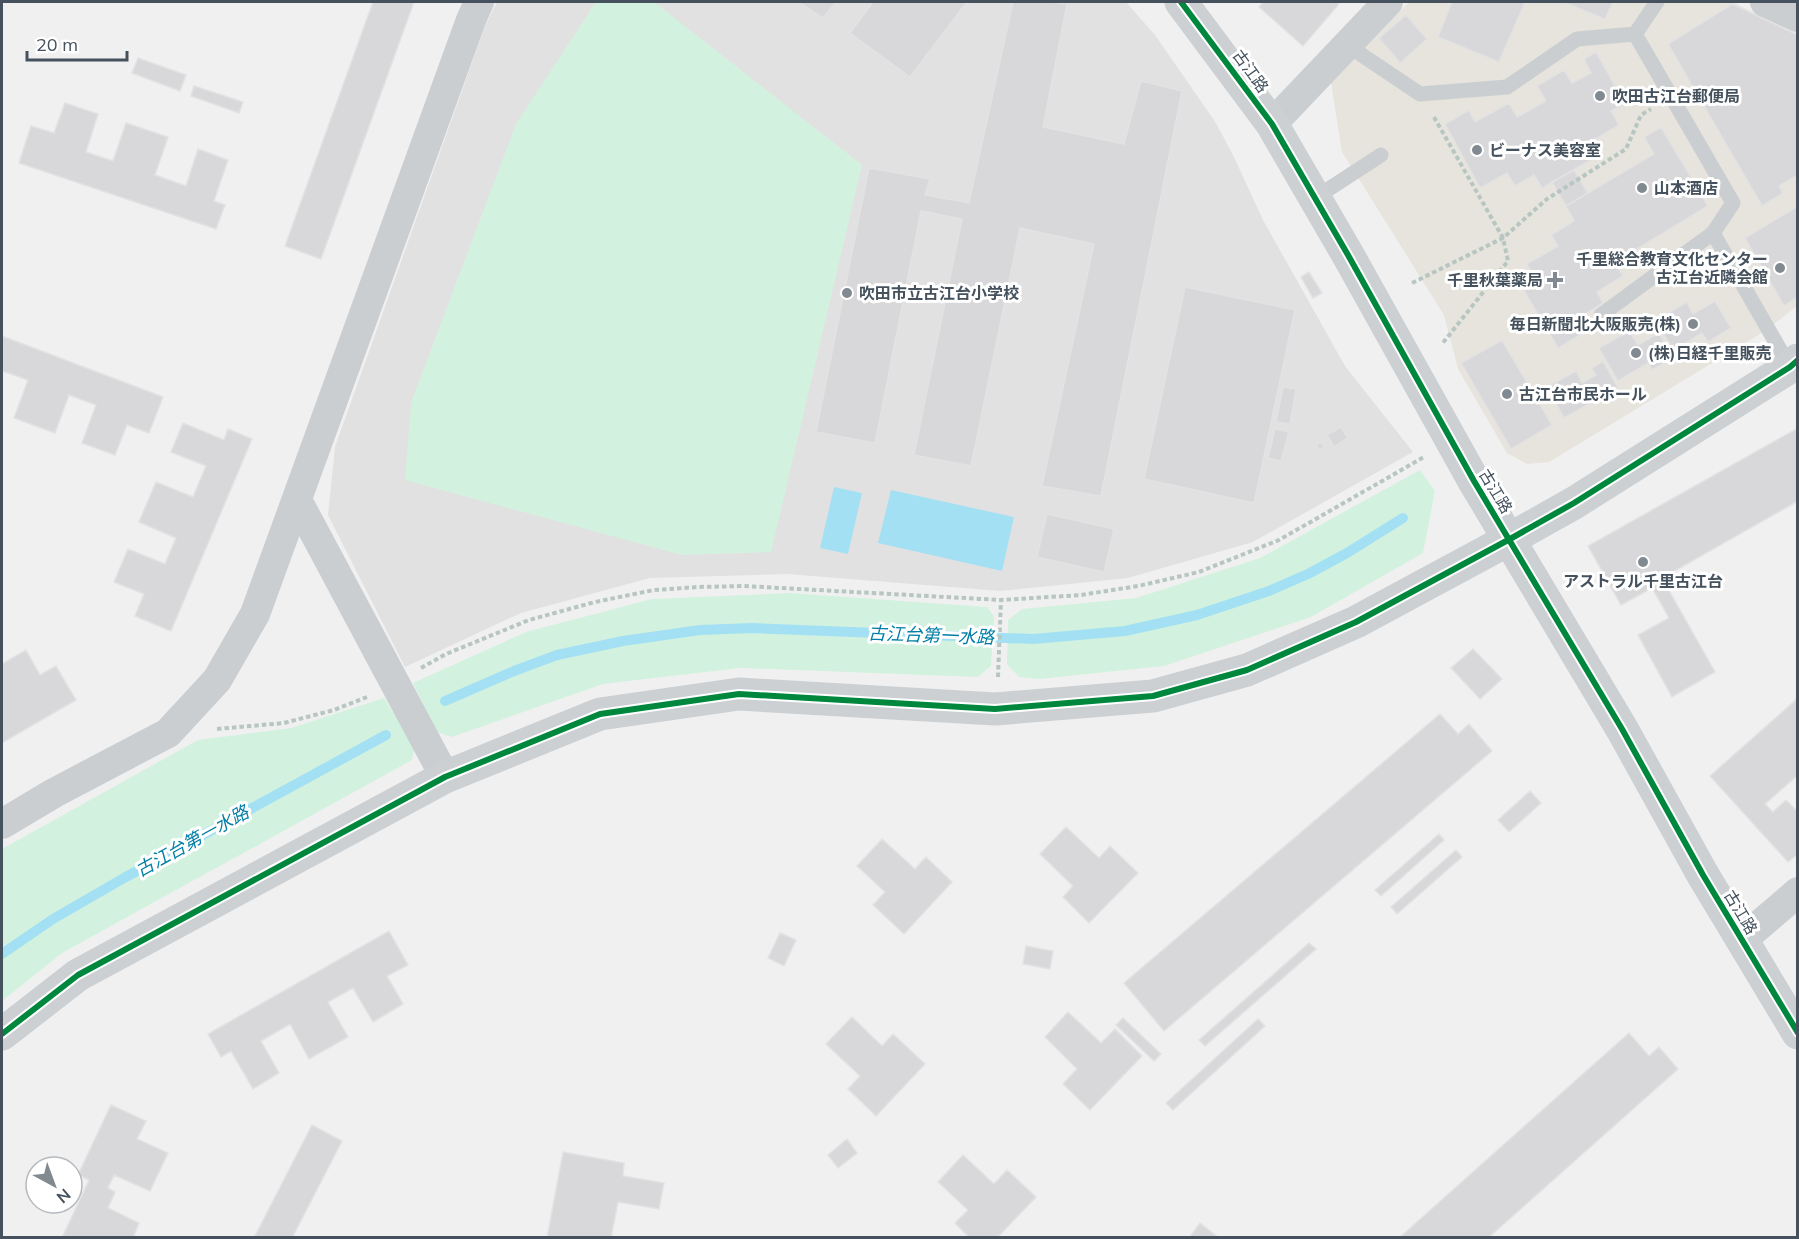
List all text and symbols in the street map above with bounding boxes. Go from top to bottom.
scale bar [27,24,128,62]
text: 20 m [36,33,78,56]
street label: 古江路 [1229,46,1273,96]
place label: 吹田古江台郵便局 [1612,86,1740,106]
marker: 吹田古江台郵便局 [1593,89,1607,103]
place label: ビーナス美容室 [1489,140,1601,160]
marker: ビーナス美容室 [1470,143,1484,157]
place label: 山本酒店 [1654,178,1718,198]
marker: 山本酒店 [1635,181,1649,195]
place label: 千里総合教育文化センター 古江台近隣会館 [1576,249,1768,287]
marker: 千里総合教育文化センター 古江台近隣会館 [1773,261,1787,275]
place label: 千里秋葉薬局 [1447,270,1543,290]
marker: 千里秋葉薬局 [1548,273,1562,287]
place label: 吹田市立古江台小学校 [859,283,1019,303]
marker: 吹田市立古江台小学校 [840,286,854,300]
place label: 毎日新聞北大阪販売(株) [1510,314,1681,334]
marker: 毎日新聞北大阪販売(株) [1686,317,1700,331]
place label: (株)日経千里販売 [1648,343,1771,363]
marker: (株)日経千里販売 [1629,346,1643,360]
place label: 古江台市民ホール [1519,384,1647,404]
marker: 古江台市民ホール [1500,387,1514,401]
street label: 古江路 [1475,465,1517,517]
marker: アストラル千里古江台 [1636,555,1650,569]
place label: アストラル千里古江台 [1563,571,1723,591]
water label: 古江台第一水路 [868,621,996,649]
water label: 古江台第一水路 [131,799,254,882]
street label: 古江路 [1720,886,1762,938]
north arrow [24,1155,84,1215]
text: N [53,1185,75,1208]

